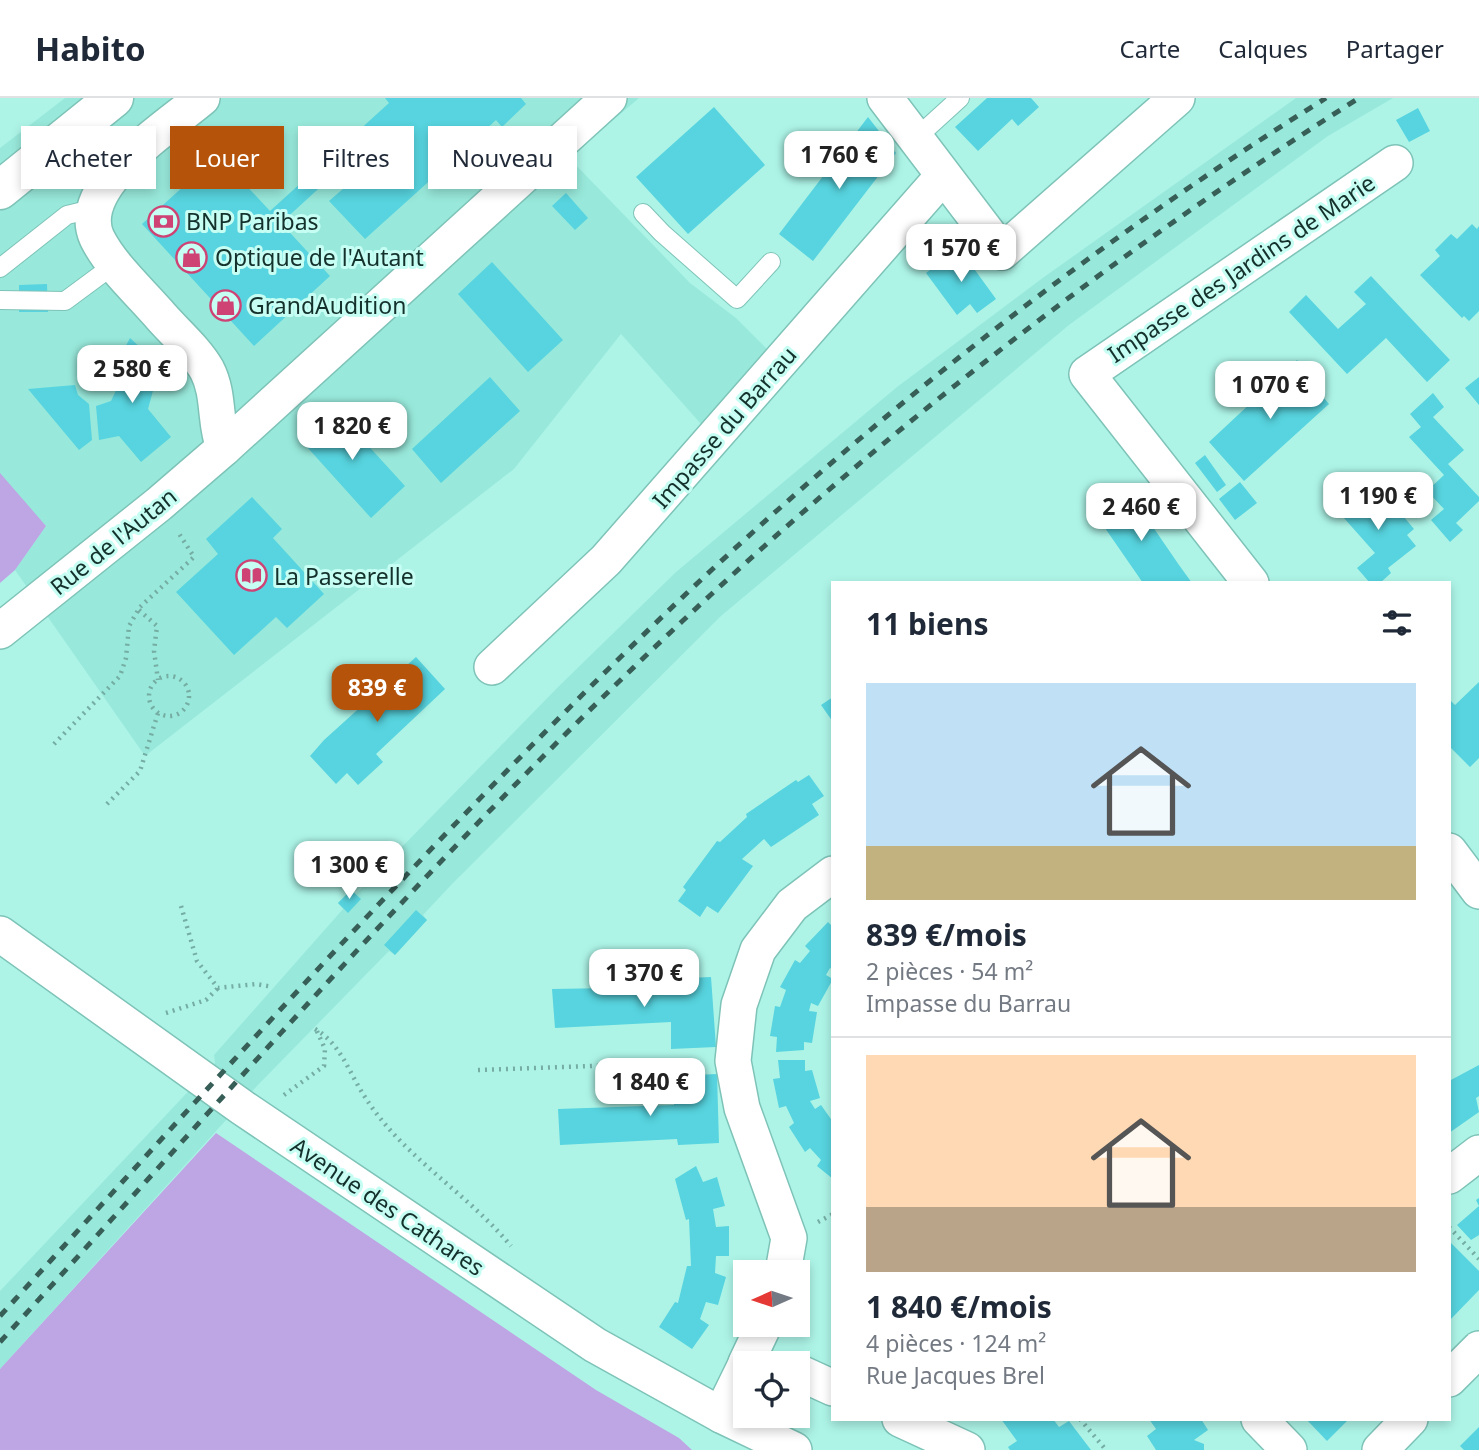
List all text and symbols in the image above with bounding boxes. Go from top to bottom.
text: Habito [35,26,146,71]
text: Carte [1120,32,1180,65]
text: Calques [1218,32,1308,65]
text: Partager [1346,32,1444,65]
chip: Acheter [21,126,156,189]
chip: Louer [170,126,284,189]
chip: Filtres [298,126,414,189]
chip: Nouveau [428,126,577,189]
pin: 1 760 € [774,132,904,191]
text: 1 760 € [800,138,878,170]
street label: Impasse des Jardins de Marie [1101,166,1381,370]
bank icon: BNP Paribas [146,204,180,238]
place label: BNP Paribas [186,205,319,237]
pin: 1 570 € [896,225,1026,284]
text: 1 570 € [922,231,1000,263]
shop icon: Optique de l'Autant [175,240,209,274]
place label: Optique de l'Autant [215,241,424,273]
shop icon: GrandAudition [208,288,242,322]
place label: GrandAudition [248,289,406,321]
street label: Impasse du Barrau [645,339,803,515]
pin: 2 580 € [67,345,197,405]
text: 2 580 € [93,352,171,384]
pin: 1 070 € [1205,362,1335,421]
text: 1 070 € [1231,368,1309,400]
pin: 1 820 € [287,402,417,462]
text: 1 820 € [313,409,391,441]
pin: 1 190 € [1313,472,1443,532]
text: 1 190 € [1339,479,1417,511]
street label: Rue de l'Autan [43,480,183,602]
pin: 2 460 € [1076,484,1206,543]
text: 2 460 € [1102,490,1180,522]
library icon: La Passerelle [234,559,268,593]
place label: La Passerelle [274,560,414,592]
text: 11 biens [866,603,989,644]
icon: filters [1378,604,1416,642]
pin: 839 € [328,664,426,724]
text: 839 € [348,671,406,703]
icon: home [1078,728,1204,854]
pin: 1 300 € [284,842,414,901]
text: 1 300 € [310,848,388,880]
text: 839 €/mois [866,914,1027,955]
pin: 1 370 € [579,950,709,1009]
text: 2 pièces · 54 m² [866,955,1033,987]
text: 1 370 € [605,956,683,988]
text: Impasse du Barrau [866,987,1071,1019]
pin: 1 840 € [585,1058,715,1118]
text: 1 840 € [611,1065,689,1097]
icon: home [1078,1100,1204,1226]
street label: Avenue des Cathares [285,1129,491,1283]
north arrow [733,1260,810,1337]
map controls [733,1260,810,1428]
text: 1 840 €/mois [866,1286,1052,1327]
text: 4 pièces · 124 m² [866,1327,1046,1359]
button: locate [733,1351,810,1428]
text: Rue Jacques Brel [866,1359,1045,1391]

